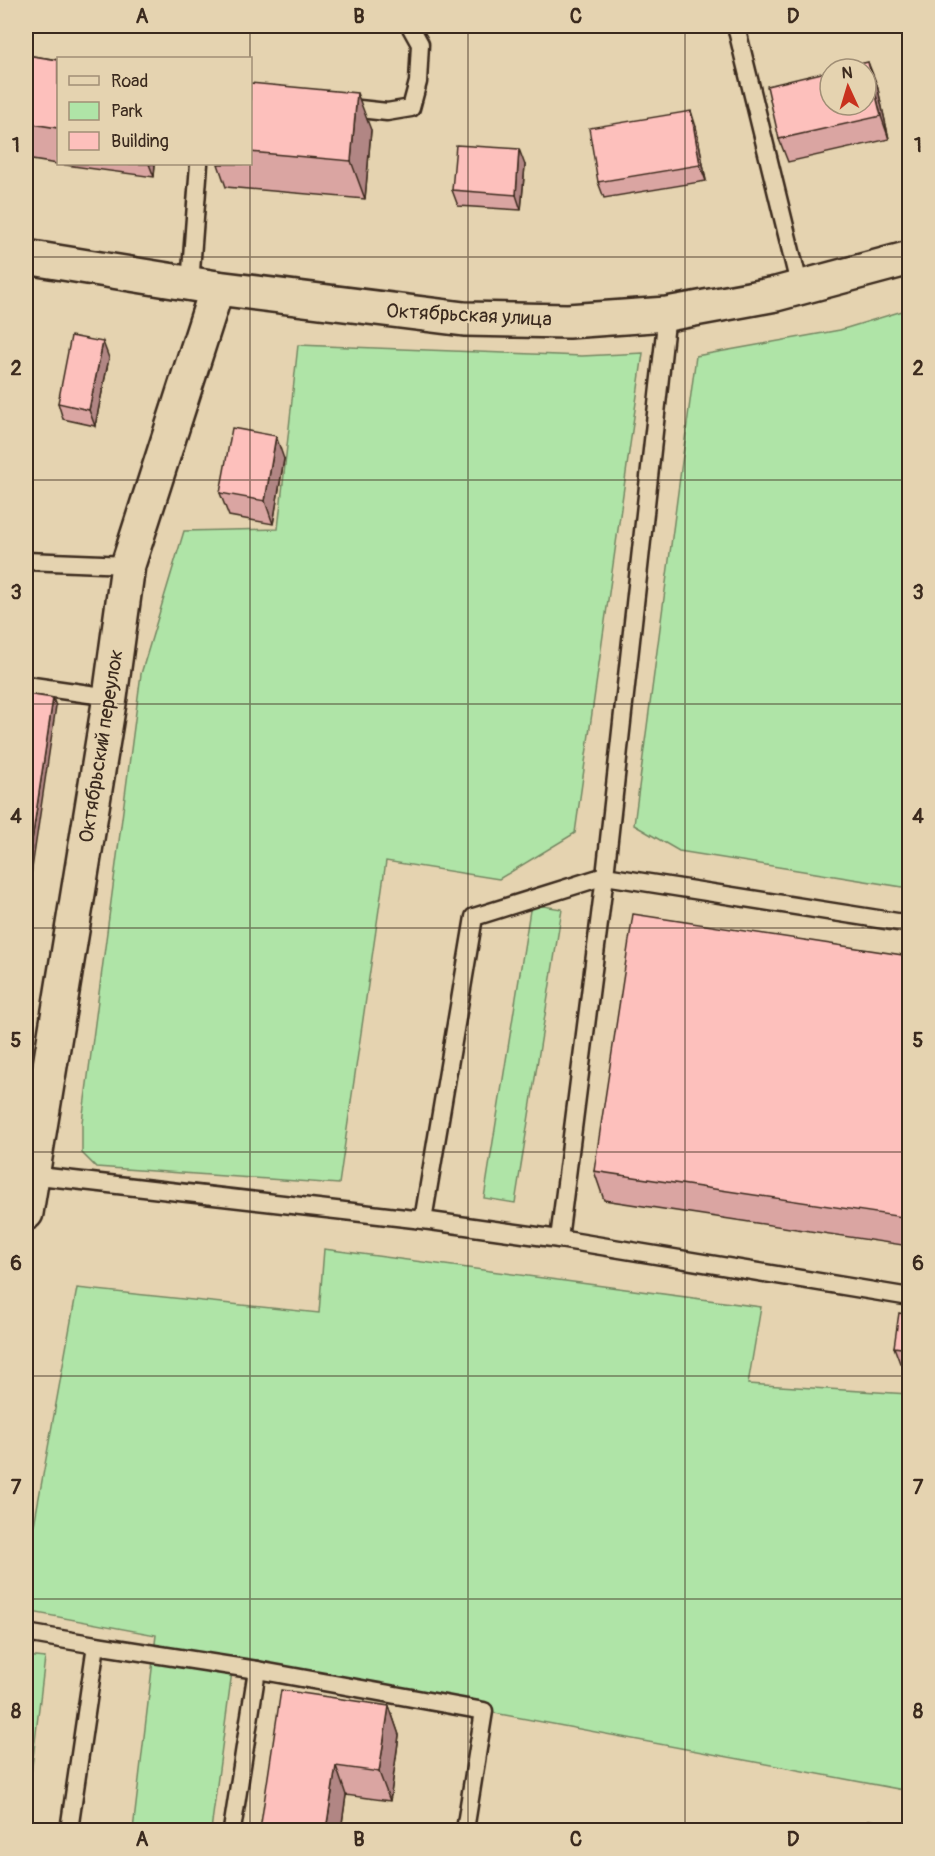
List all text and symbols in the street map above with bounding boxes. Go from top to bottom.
text: A [136,4,149,29]
text: B [353,4,365,29]
text: C [570,4,582,29]
text: D [787,4,800,29]
legend [57,57,252,165]
north arrow [818,57,878,117]
text: N [841,63,853,83]
text: Road [111,70,148,93]
text: Park [111,100,143,123]
text: Building [111,130,169,153]
text: 1 [12,133,20,158]
text: 1 [914,133,922,158]
street label: Октябрьская улица [386,298,552,332]
text: 2 [10,356,22,381]
text: 2 [912,356,924,381]
text: 3 [10,580,22,605]
text: 3 [912,580,924,605]
street label: Октябрьский переулок [73,648,129,844]
text: 4 [10,804,22,829]
text: 4 [912,804,924,829]
text: 5 [11,1028,22,1053]
text: 5 [913,1028,924,1053]
text: 6 [10,1251,22,1276]
text: 6 [912,1251,924,1276]
text: 7 [11,1475,22,1500]
text: 7 [913,1475,924,1500]
text: 8 [11,1699,21,1724]
text: 8 [913,1699,923,1724]
text: A [136,1827,149,1852]
text: B [353,1827,365,1852]
text: C [570,1827,582,1852]
text: D [787,1827,800,1852]

